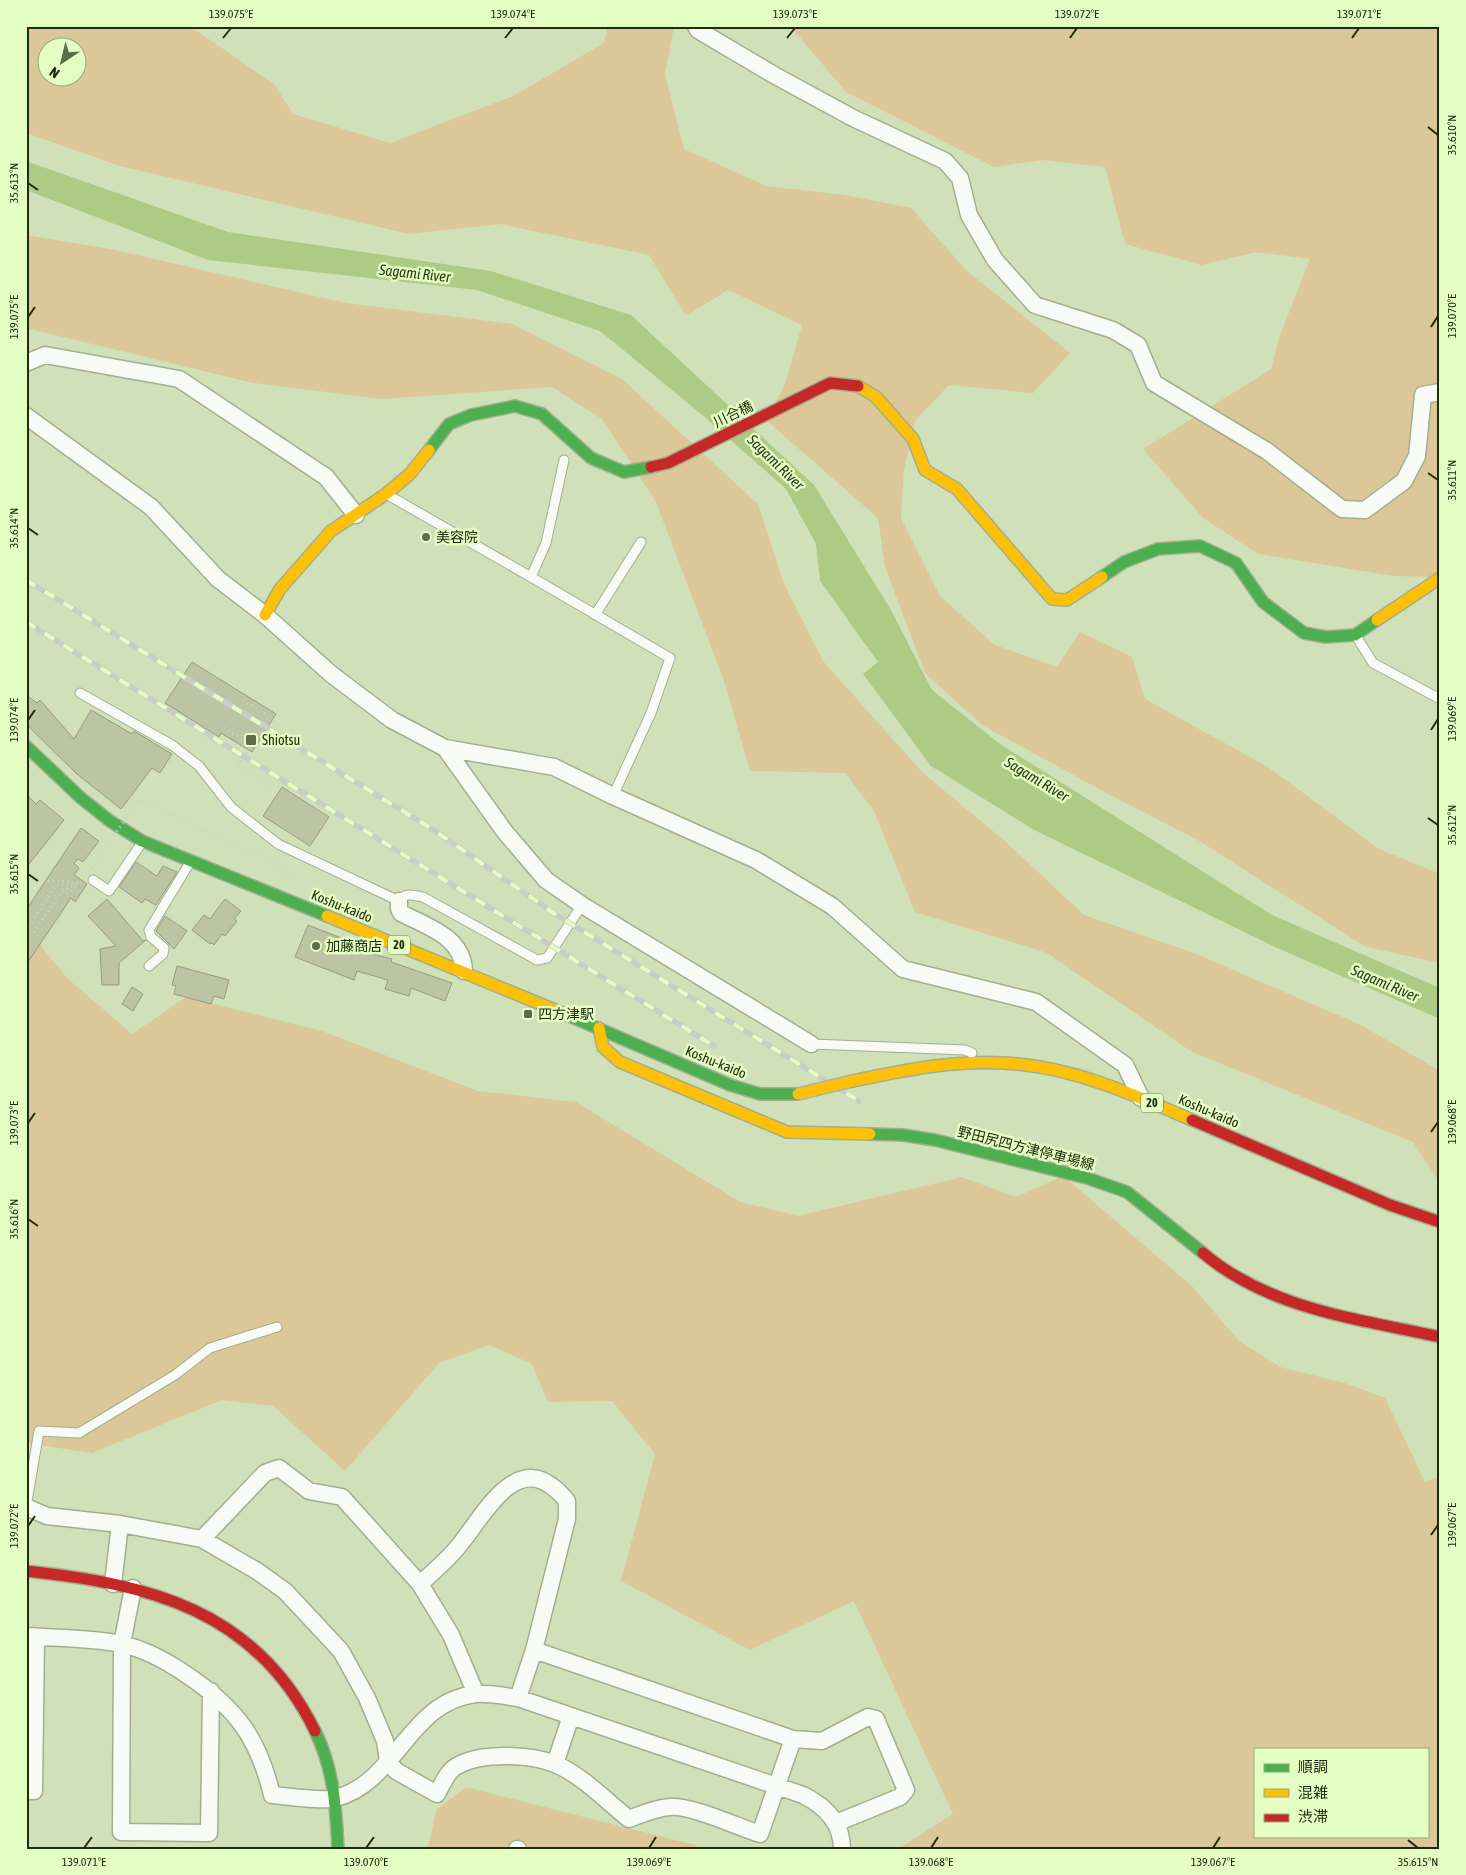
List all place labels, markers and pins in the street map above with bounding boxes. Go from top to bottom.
place label: 美容院 [436,529,478,545]
marker: 美容院 [420,531,432,543]
place label: Shiotsu [262,732,300,748]
marker: Shiotsu [244,733,258,747]
place label: 加藤商店 [326,938,382,954]
marker: 加藤商店 [310,940,322,952]
place label: 四方津駅 [538,1006,594,1022]
marker: 四方津駅 [522,1008,534,1020]

